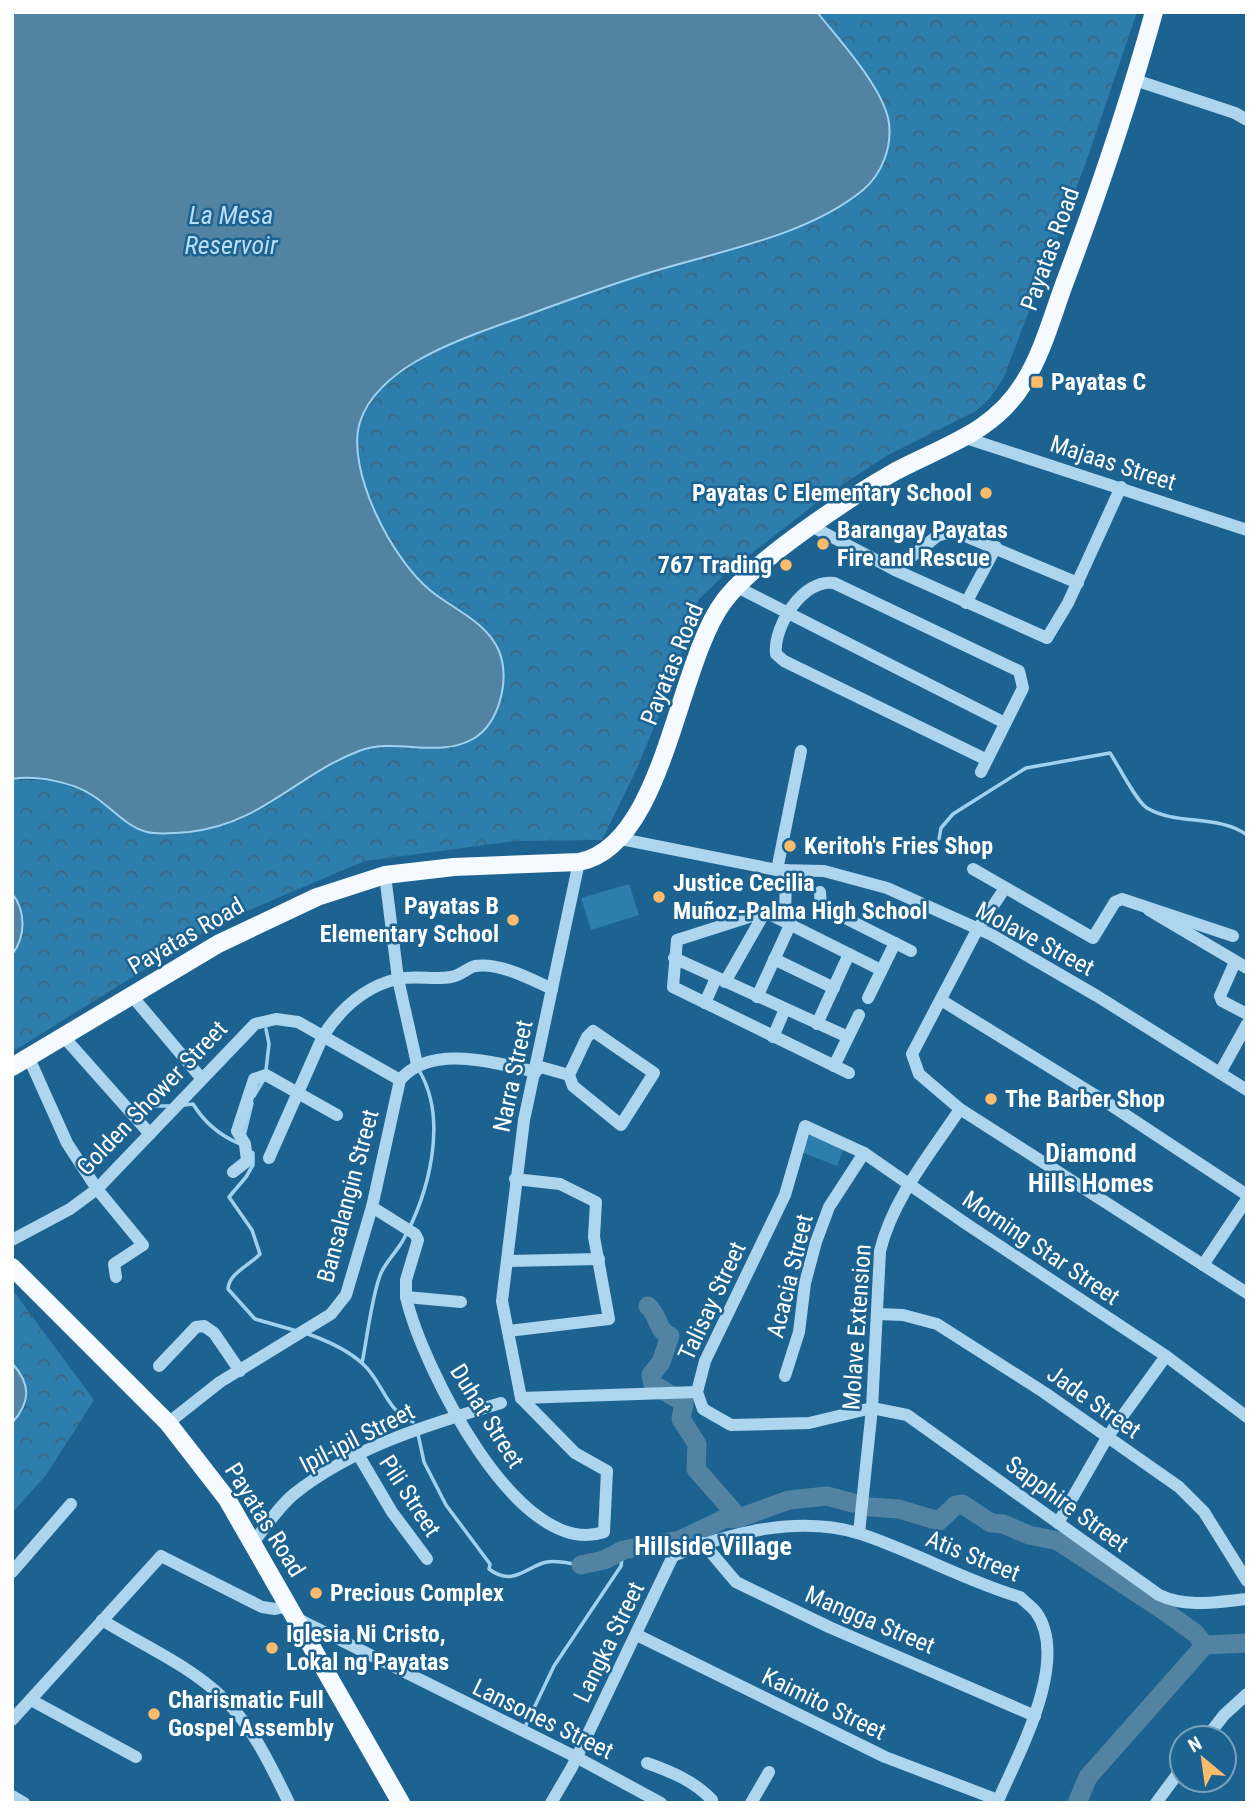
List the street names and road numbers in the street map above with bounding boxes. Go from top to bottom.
street label: Payatas Road [1015,184,1085,314]
street label: Majaas Street [1047,429,1179,497]
street label: Payatas Road [635,599,709,729]
street label: Payatas Road [123,892,249,980]
street label: Molave Street [971,896,1099,982]
street label: Golden Shower Street [71,1015,233,1181]
street label: Narra Street [487,1017,539,1135]
street label: Bansalangin Street [311,1106,385,1286]
street label: Morning Star Street [957,1185,1125,1311]
street label: Acacia Street [761,1211,819,1341]
street label: Talisay Street [672,1237,752,1365]
street label: Molave Extension [837,1243,877,1411]
street label: Duhat Street [444,1359,530,1473]
street label: Jade Street [1042,1360,1146,1444]
street label: Ipil-ipil Street [295,1397,419,1479]
street label: Pili Street [373,1450,447,1542]
street label: Sapphire Street [1000,1450,1134,1558]
street label: Payatas Road [219,1458,311,1582]
street label: Atis Street [922,1524,1024,1588]
street label: Langka Street [568,1577,650,1707]
street label: Mangga Street [801,1580,939,1660]
street label: Kaimito Street [757,1662,891,1746]
street label: Lansones Street [468,1673,618,1765]

